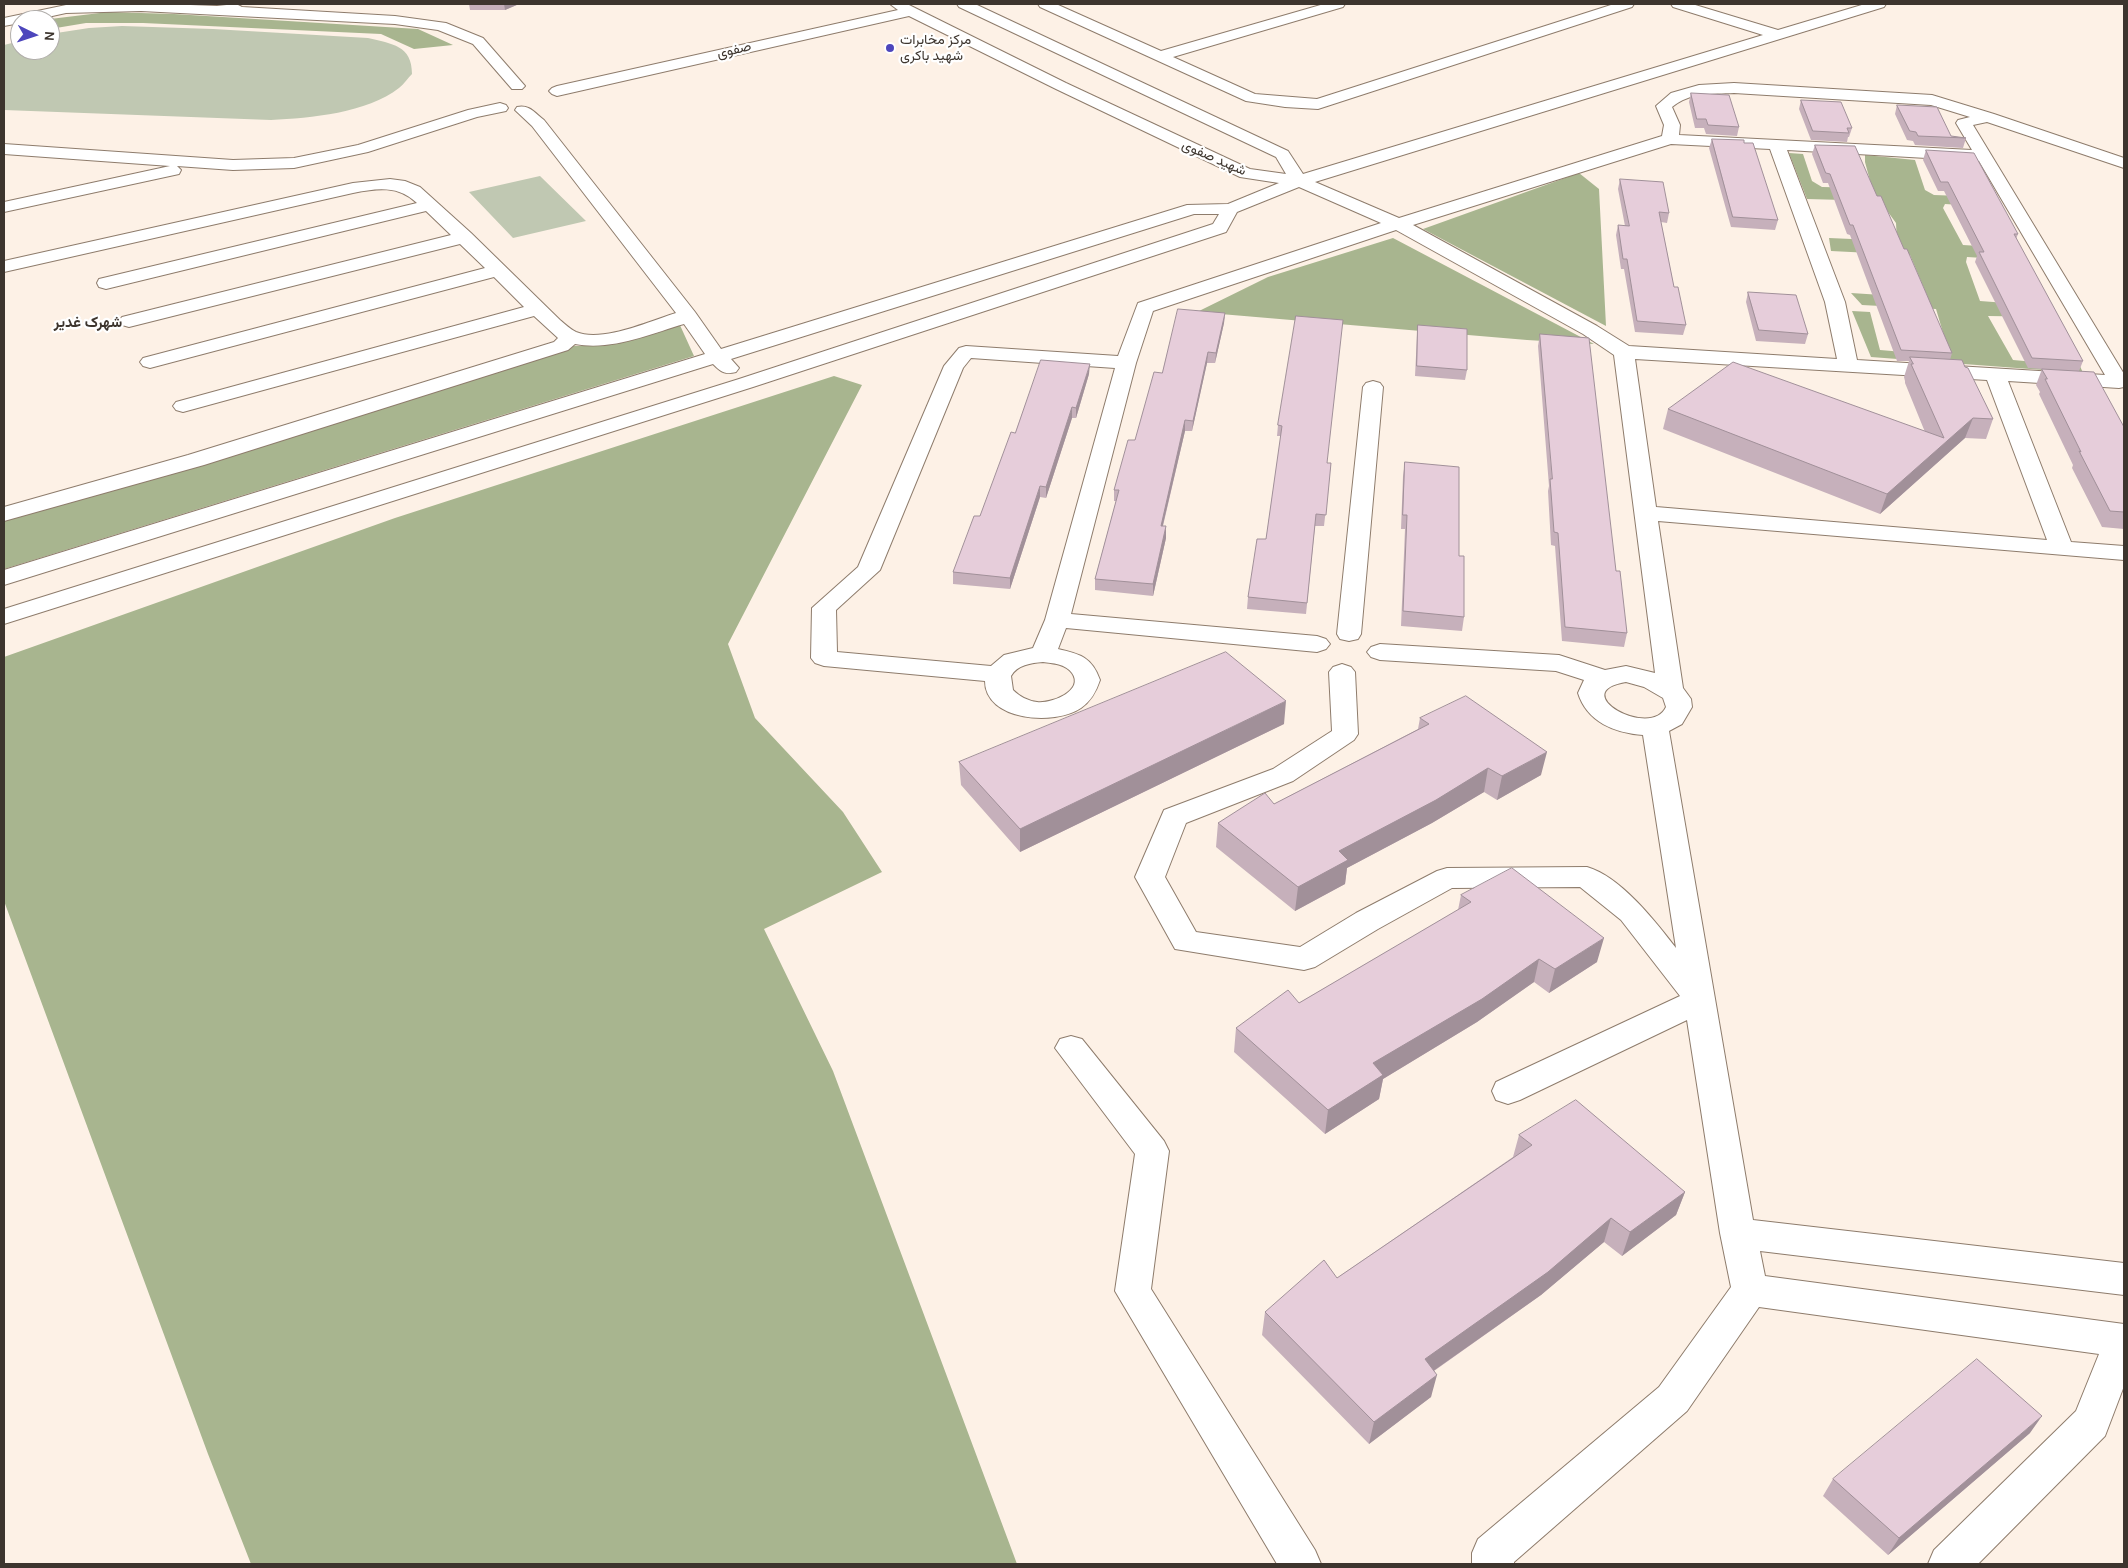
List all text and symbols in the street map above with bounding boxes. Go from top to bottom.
north arrow [10,10,60,60]
text: N [41,30,58,42]
place label: مرکز مخابرات شهید باکری [900,32,971,64]
street label: صفوی [715,38,753,62]
marker: مرکز مخابرات شهید باکری [884,42,896,54]
street label: شهید صفوی [1179,136,1249,180]
district label: شهرک غدیر [54,314,122,332]

